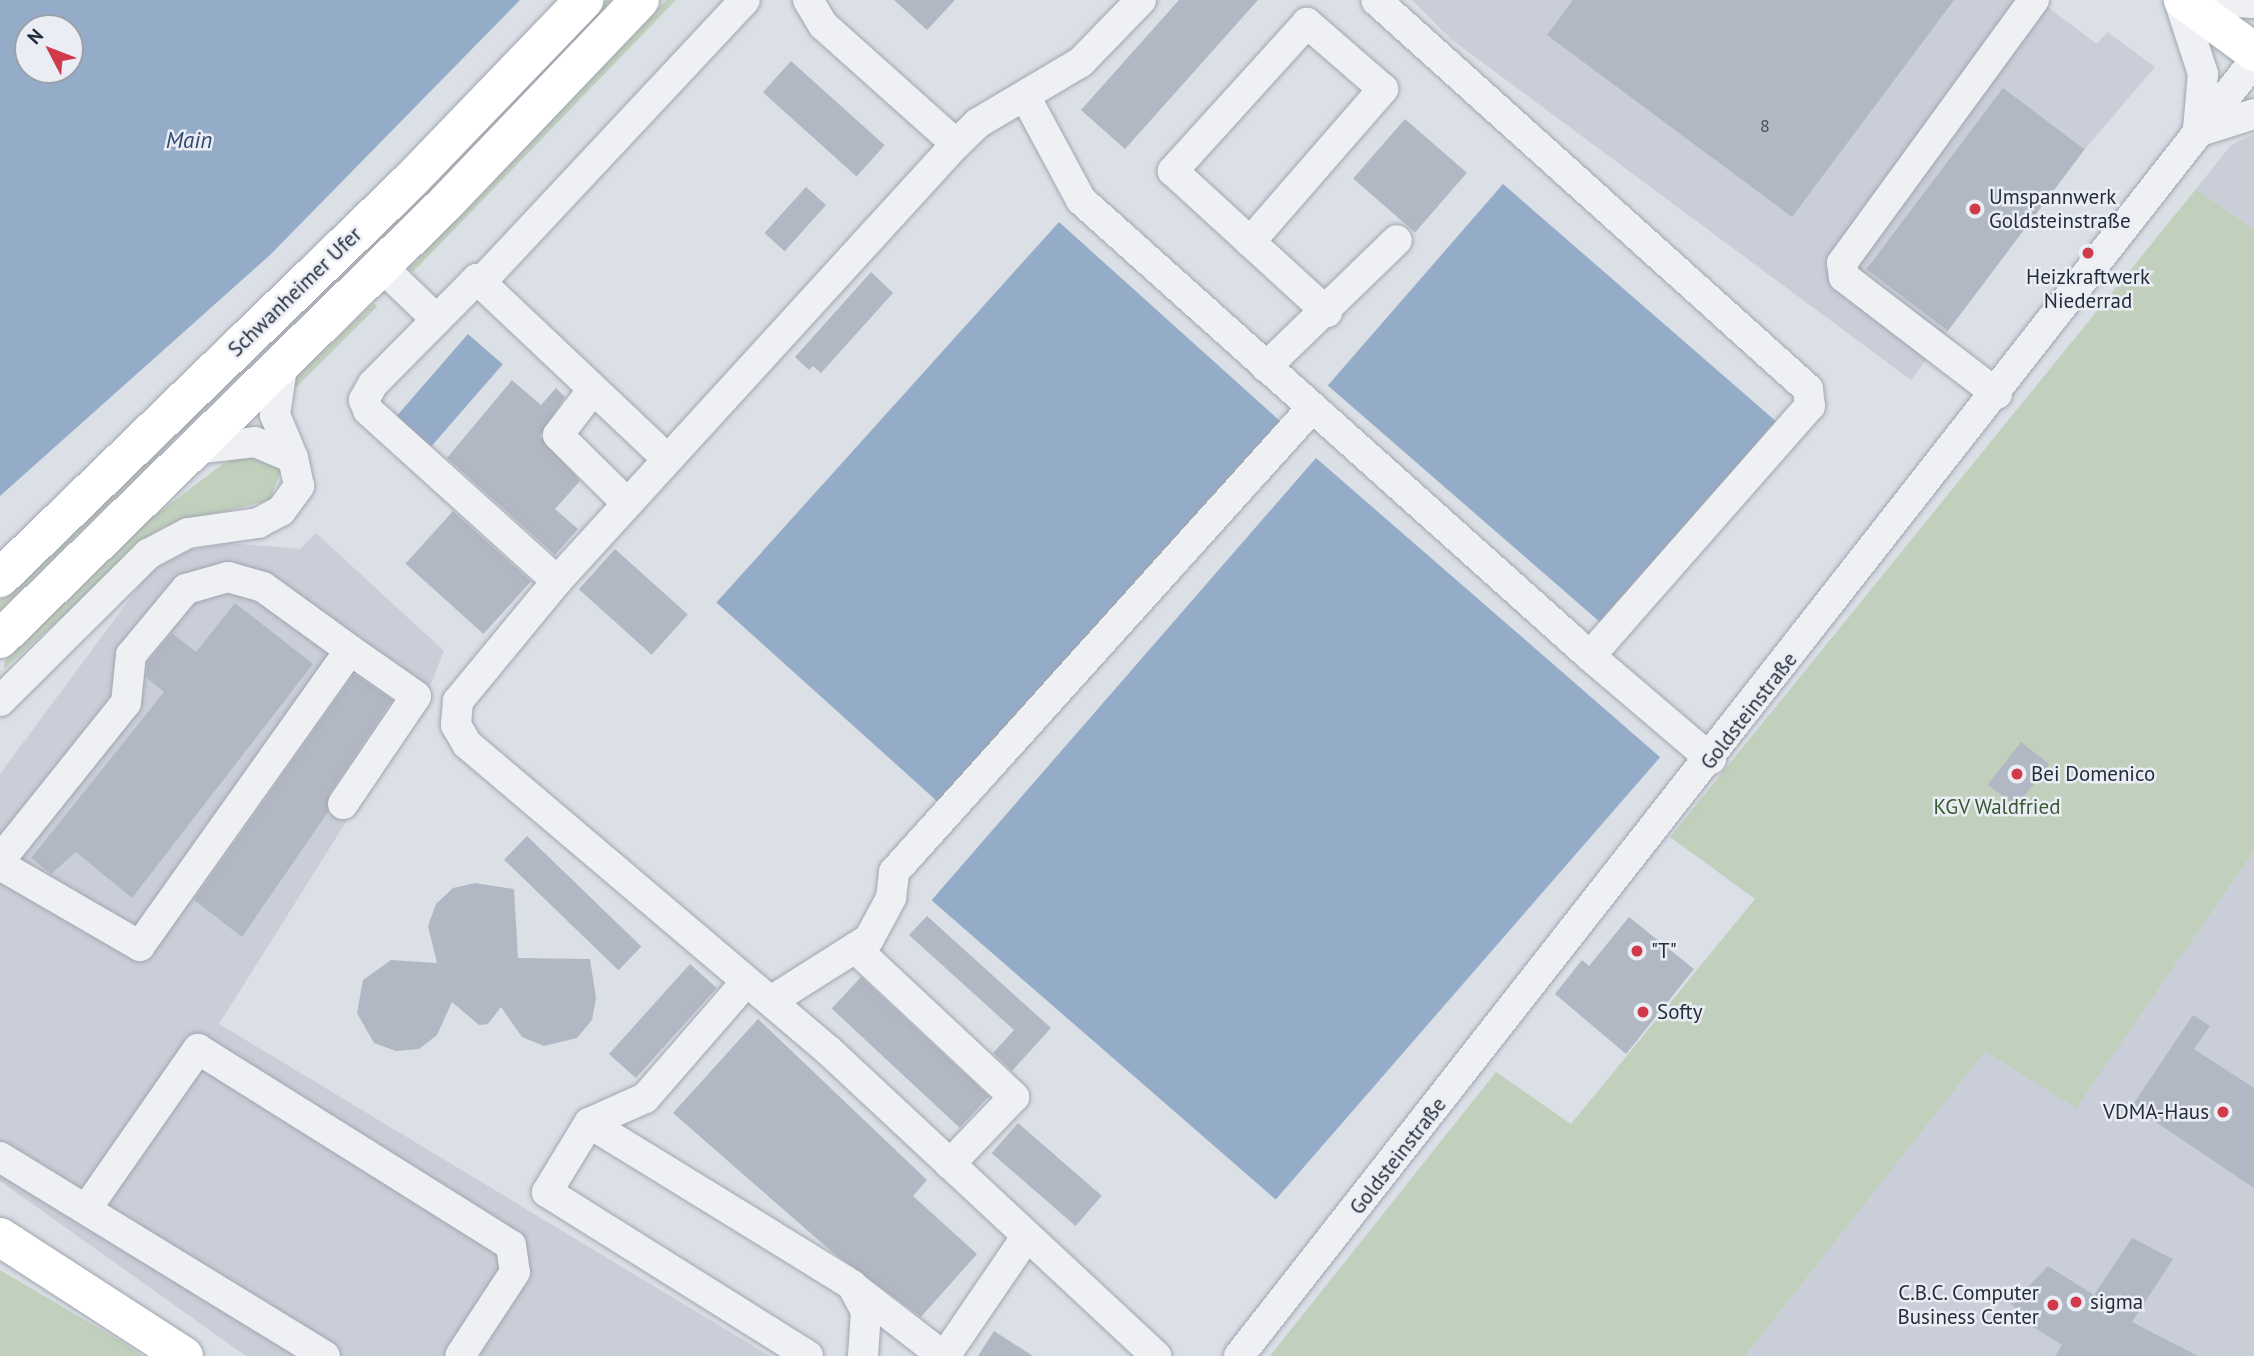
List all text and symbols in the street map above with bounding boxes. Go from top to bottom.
north arrow [14,14,84,84]
text: N [22,24,48,49]
house number: 8 [1760,115,1770,137]
water label: Main [166,126,212,154]
place label: Umspannwerk Goldsteinstraße [1989,184,2131,234]
marker: Umspannwerk Goldsteinstraße [1967,201,1983,217]
street label: Schwanheimer Ufer [223,222,367,362]
marker: Heizkraftwerk Niederrad [2080,245,2096,261]
place label: Heizkraftwerk Niederrad [2026,264,2150,314]
street label: Goldsteinstraße [1695,647,1803,775]
place label: Bei Domenico [2031,761,2155,787]
marker: Bei Domenico [2009,766,2025,782]
park label: KGV Waldfried [1933,794,2061,820]
place label: "T" [1651,938,1677,964]
marker: "T" [1629,943,1645,959]
place label: Softy [1657,999,1702,1025]
marker: Softy [1635,1004,1651,1020]
street label: Goldsteinstraße [1344,1092,1452,1220]
place label: VDMA-Haus [2103,1099,2209,1125]
marker: VDMA-Haus [2215,1104,2231,1120]
place label: C.B.C. Computer Business Center [1897,1280,2039,1330]
place label: sigma [2090,1289,2143,1315]
marker: sigma [2068,1294,2084,1310]
marker: C.B.C. Computer Business Center [2045,1297,2061,1313]

